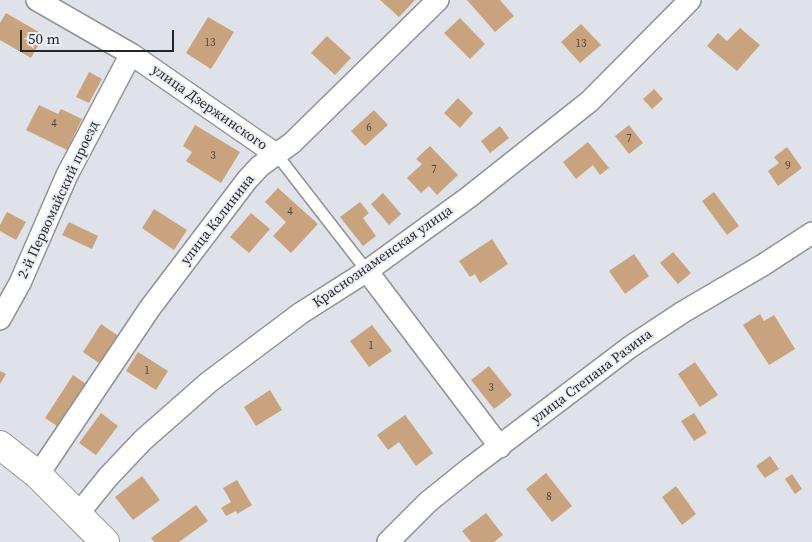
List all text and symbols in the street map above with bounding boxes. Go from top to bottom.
scale bar [22,20,176,52]
text: 50 m [28,28,60,49]
house number: 13 [205,36,215,50]
house number: 13 [576,37,586,51]
street label: улица Дзержинского [148,62,270,154]
house number: 4 [51,117,57,131]
street label: 2-й Первомайский проезд [15,118,103,282]
house number: 6 [366,121,372,135]
house number: 7 [626,132,632,146]
house number: 3 [210,149,216,163]
house number: 9 [785,159,791,173]
house number: 7 [431,163,437,177]
street label: улица Калинина [178,172,258,268]
street label: Краснознаменская улица [310,202,456,312]
house number: 4 [287,205,293,219]
street label: улица Степана Разина [528,326,656,428]
house number: 1 [368,339,374,353]
house number: 1 [144,364,150,378]
house number: 3 [488,381,494,395]
house number: 8 [546,490,552,504]

